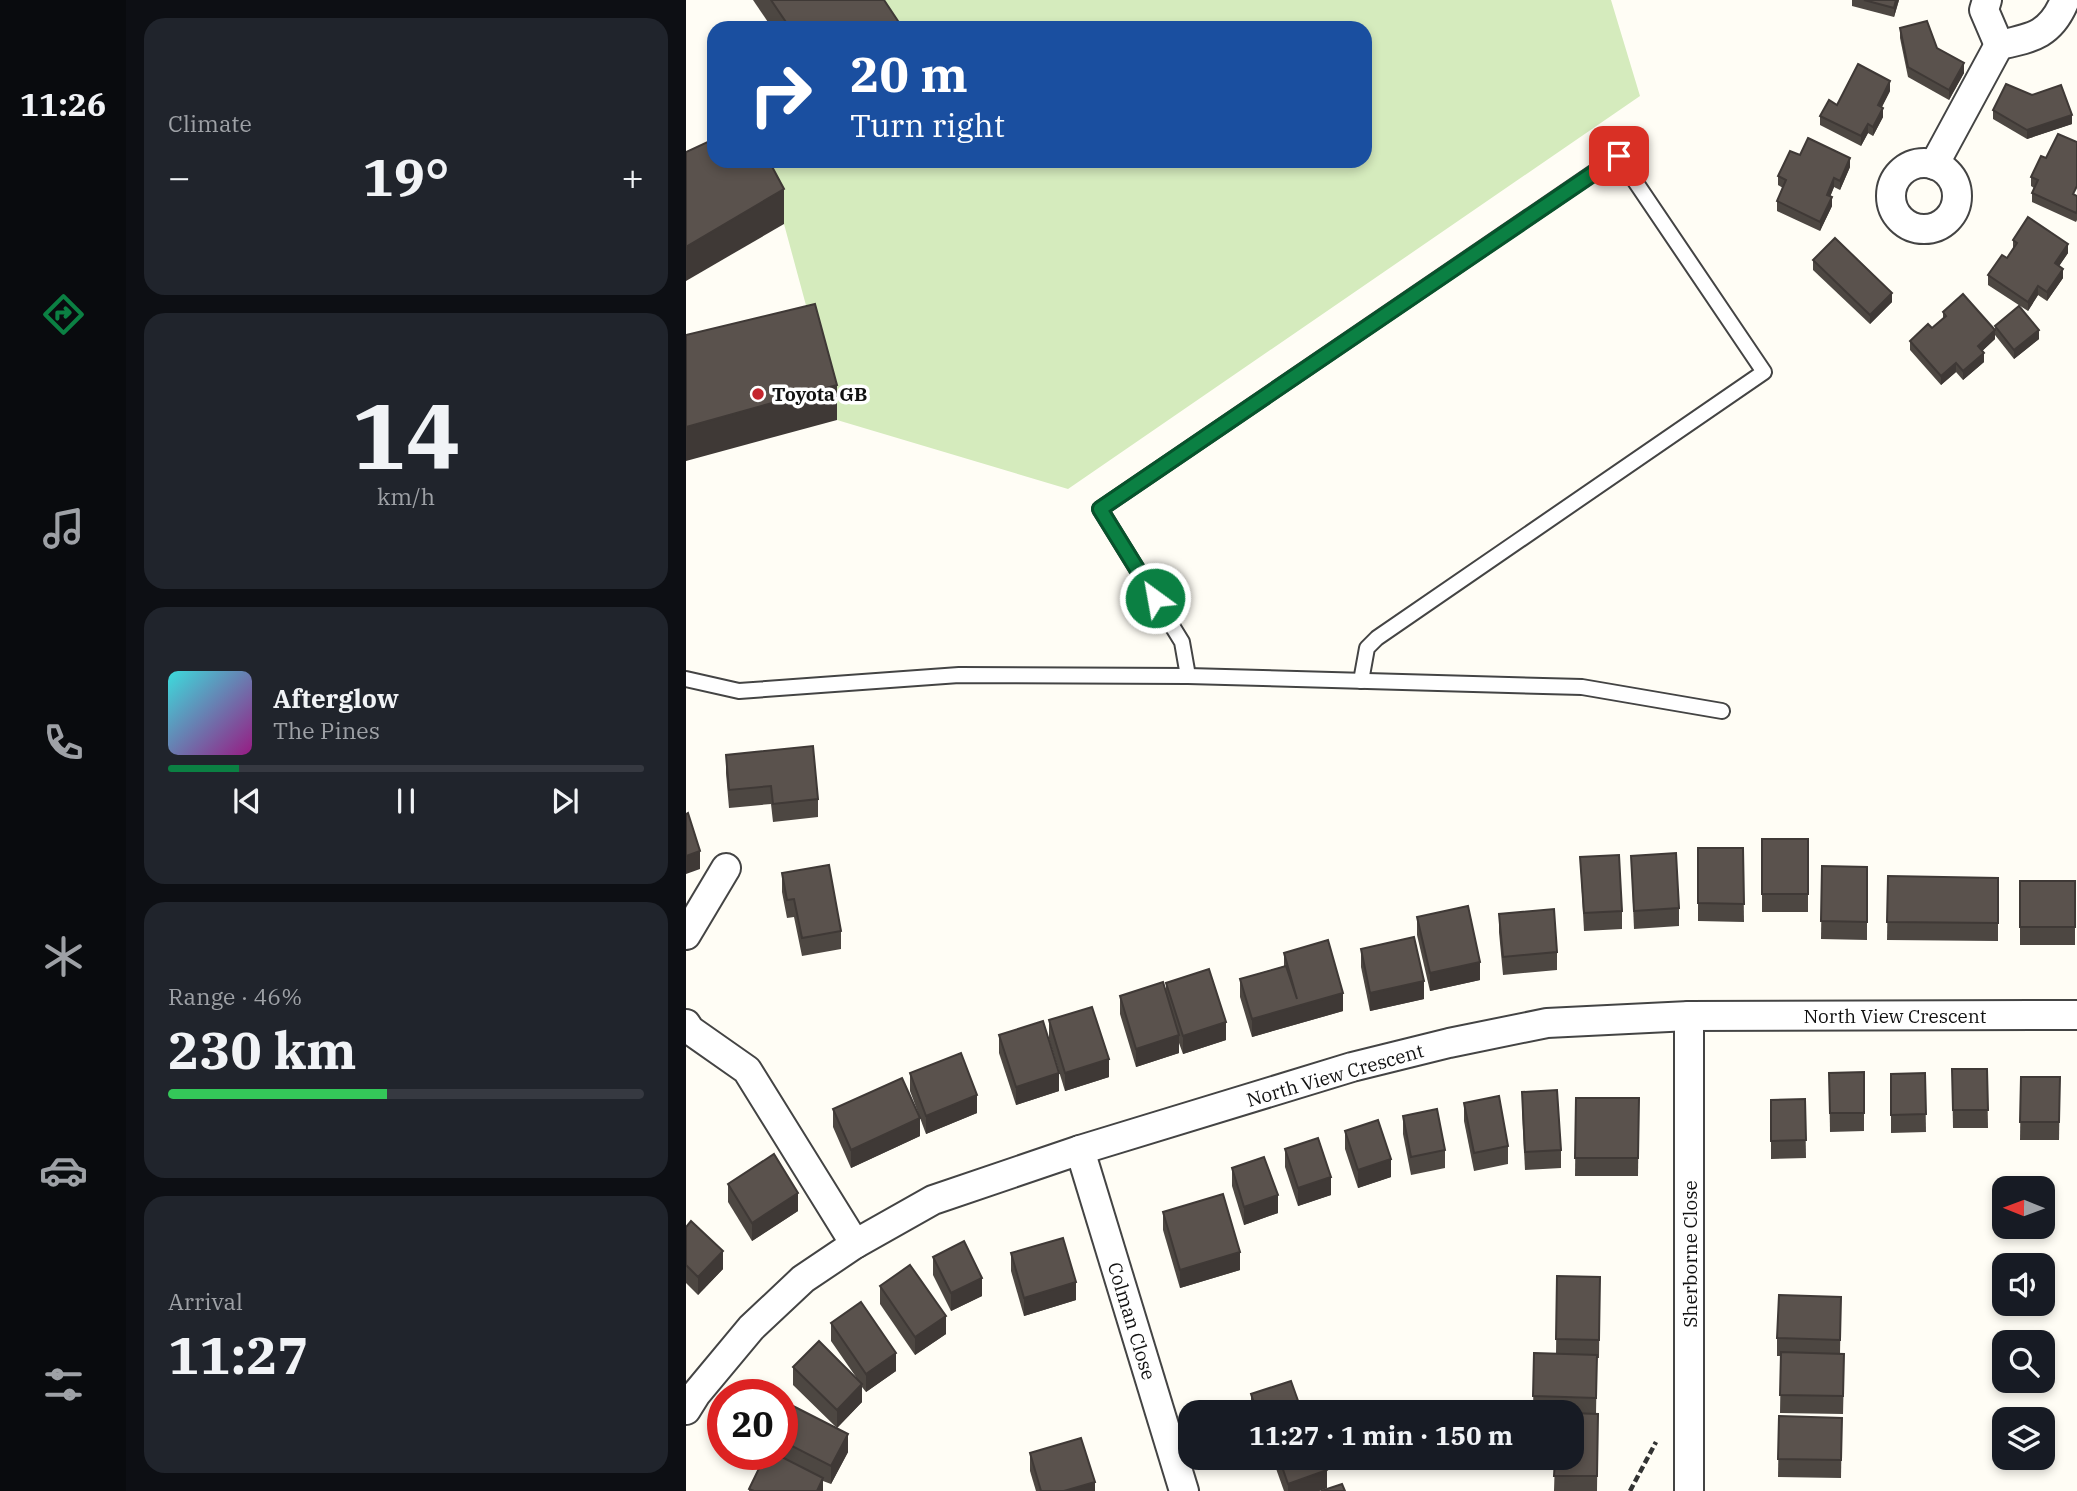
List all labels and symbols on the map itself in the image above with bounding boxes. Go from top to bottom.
pin [1589,126,1649,186]
place label: Toyota GB [772,382,867,406]
marker: Toyota GB [750,386,766,402]
position arrow [1118,561,1192,635]
street label: North View Crescent [1803,1004,1987,1028]
street label: North View Crescent [1244,1038,1427,1112]
north arrow [1992,1176,2054,1239]
street label: Sherborne Close [1678,1180,1702,1328]
street label: Colman Close [1103,1259,1161,1383]
speed limit sign: 20 [707,1379,798,1470]

